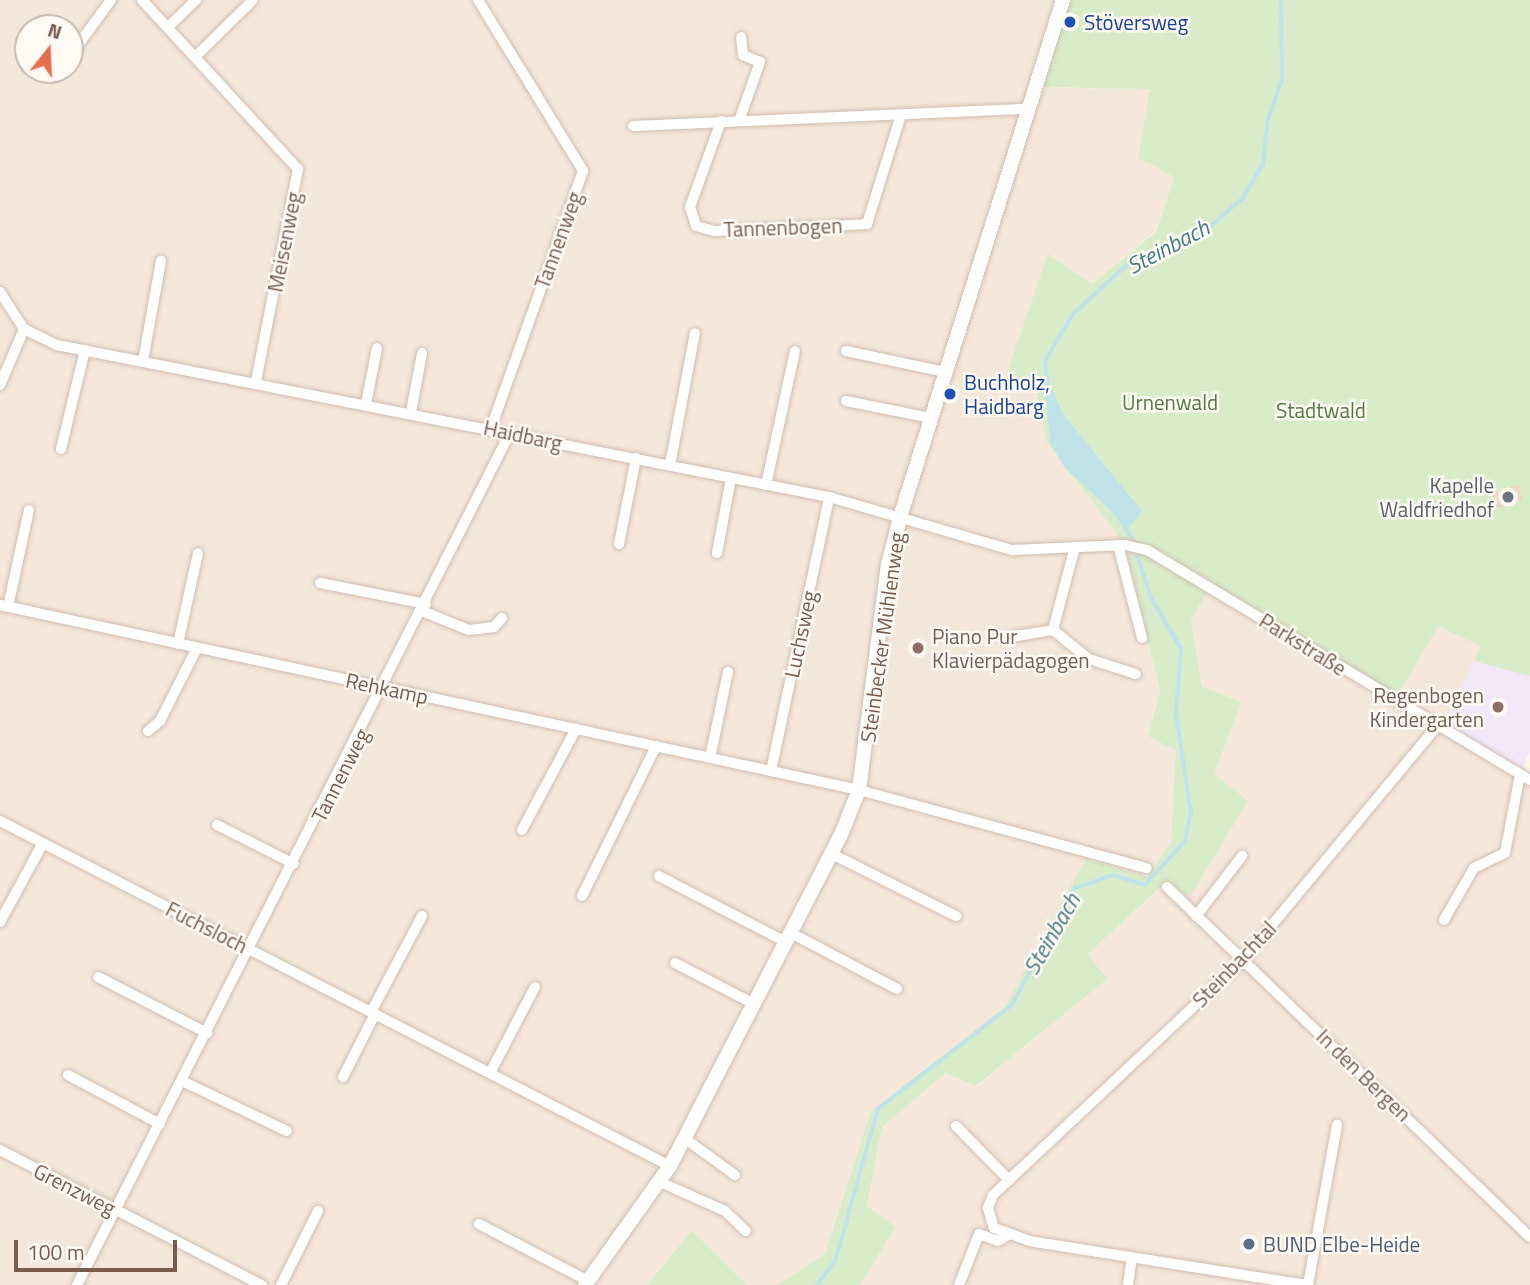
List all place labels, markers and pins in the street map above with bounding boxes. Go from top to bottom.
place label: Stöversweg [1084,9,1188,35]
marker: Stöversweg [1062,14,1078,30]
place label: Buchholz, Haidbarg [964,369,1050,419]
marker: Buchholz, Haidbarg [942,386,958,402]
place label: Kapelle Waldfriedhof [1379,472,1494,522]
marker: Kapelle Waldfriedhof [1500,489,1516,505]
place label: Piano Pur Klavierpädagogen [932,623,1090,673]
marker: Piano Pur Klavierpädagogen [910,640,926,656]
place label: Regenbogen Kindergarten [1370,682,1484,732]
marker: Regenbogen Kindergarten [1490,699,1506,715]
place label: BUND Elbe-Heide [1263,1231,1420,1257]
marker: BUND Elbe-Heide [1241,1236,1257,1252]

